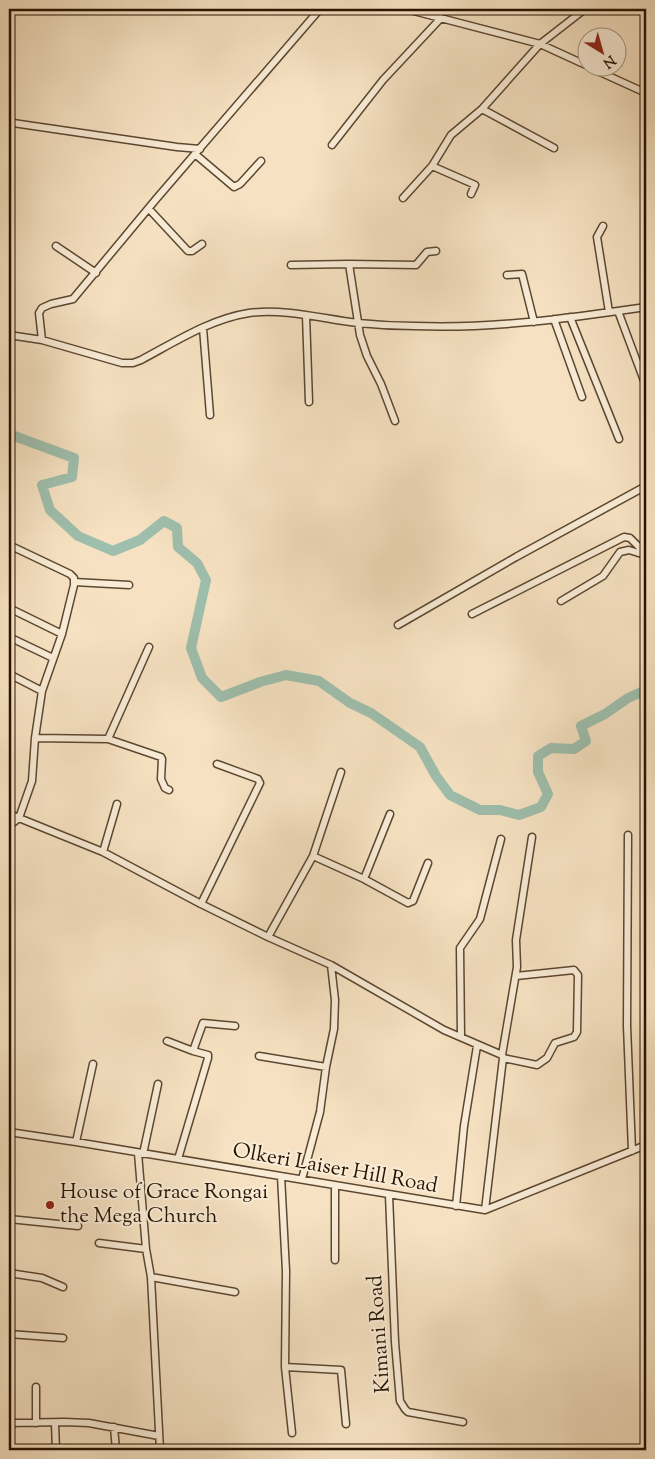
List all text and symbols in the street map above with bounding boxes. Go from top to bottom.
north arrow [578,28,628,78]
text: N [598,49,619,72]
street label: Olkeri Laiser Hill Road [230,1136,440,1202]
place label: House of Grace Rongai the Mega Church [60,1178,268,1232]
marker: House of Grace Rongai the Mega Church [44,1199,56,1211]
street label: Kimani Road [361,1274,399,1394]

